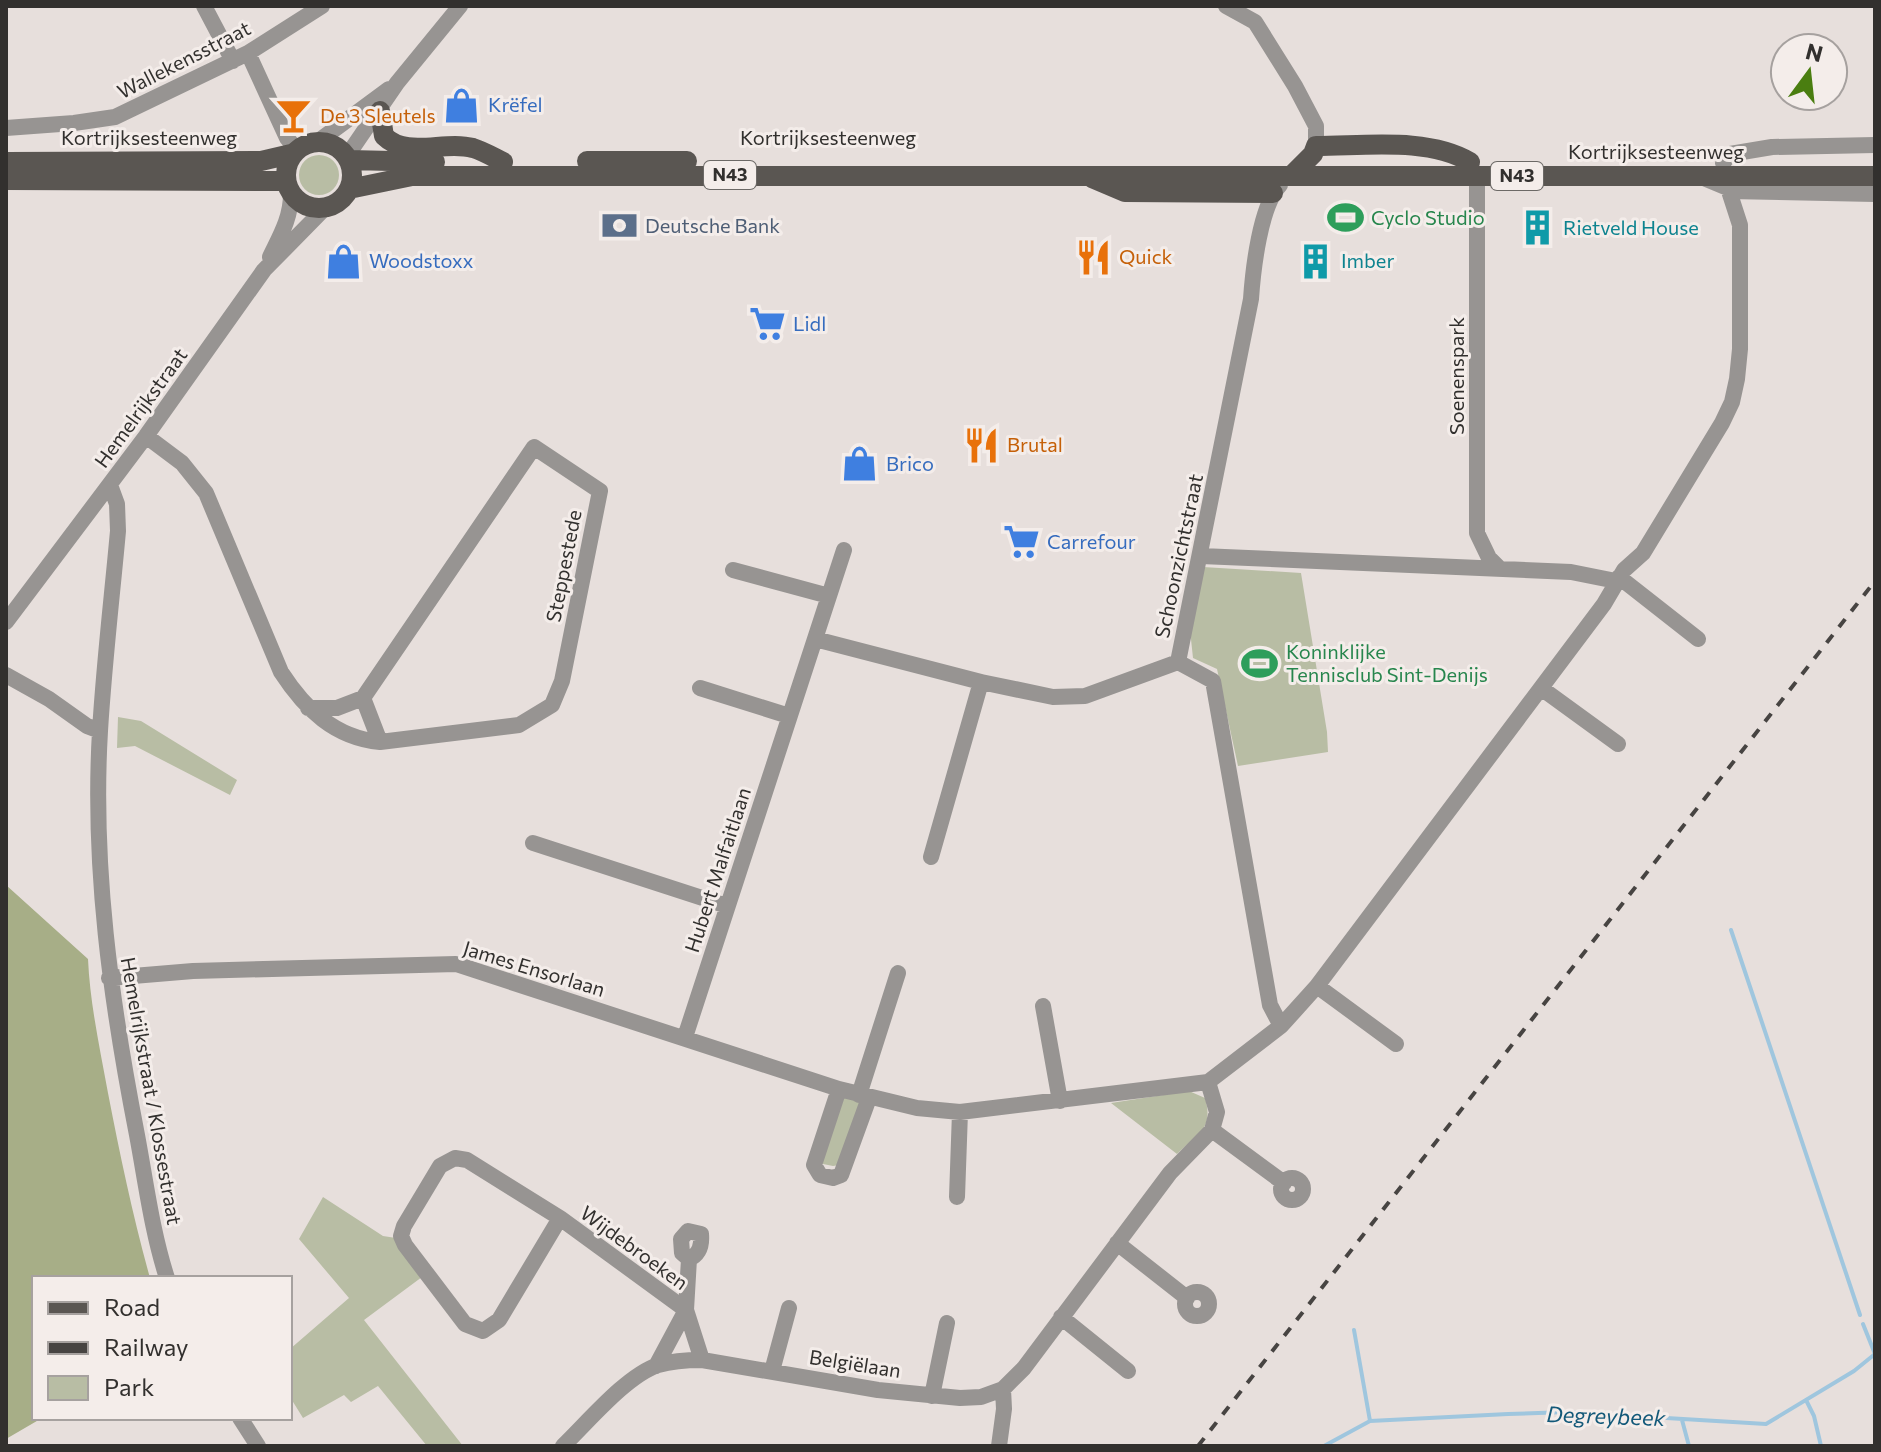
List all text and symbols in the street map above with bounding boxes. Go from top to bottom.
street label: Wallekensstraat [113,15,254,103]
north arrow [1769,32,1849,112]
text: N [1803,37,1826,67]
shop icon: Krëfel [443,86,481,124]
place label: Krëfel [488,92,543,116]
bar icon: De 3 Sleutels [275,97,313,135]
place label: De 3 Sleutels [320,103,436,127]
street label: Kortrijksesteenweg [61,125,237,149]
street label: Kortrijksesteenweg [740,125,916,149]
street label: Kortrijksesteenweg [1568,139,1744,163]
road number: N43 [704,161,756,189]
road number: N43 [1491,162,1543,190]
sports icon: Cyclo Studio [1326,199,1364,237]
place label: Cyclo Studio [1371,205,1485,229]
bank icon: Deutsche Bank [600,207,638,245]
building icon: Rietveld House [1518,209,1556,247]
place label: Deutsche Bank [645,213,780,237]
place label: Rietveld House [1563,215,1699,239]
restaurant icon: Quick [1074,238,1112,276]
shop icon: Woodstoxx [324,242,362,280]
building icon: Imber [1296,242,1334,280]
place label: Quick [1119,244,1173,268]
place label: Woodstoxx [369,248,474,272]
place label: Imber [1341,248,1394,272]
supermarket icon: Lidl [748,305,786,343]
place label: Lidl [793,311,826,335]
street label: Soenenspark [1444,317,1468,435]
street label: Hemelrijkstraat [89,343,192,472]
restaurant icon: Brutal [962,426,1000,464]
place label: Brutal [1007,432,1063,456]
shop icon: Brico [841,445,879,483]
place label: Brico [886,451,934,475]
street label: Schoonzichtstraat [1149,472,1207,640]
street label: Steppestede [540,508,586,624]
supermarket icon: Carrefour [1002,523,1040,561]
place label: Carrefour [1047,529,1136,553]
place label: Koninklijke Tennisclub Sint-Denijs [1286,639,1488,686]
sports icon: Koninklijke Tennisclub Sint-Denijs [1241,645,1279,683]
street label: Hubert Malfaitlaan [679,784,755,955]
street label: James Ensorlaan [460,935,608,1001]
street label: Hemelrijkstraat / Klossestraat [117,955,187,1227]
street label: Wijdebroeken [576,1200,693,1294]
legend [32,1276,292,1420]
text: Road [104,1292,160,1321]
text: Railway [104,1332,189,1361]
street label: Belgiëlaan [808,1344,903,1382]
text: Park [104,1372,154,1401]
water label: Degreybeek [1546,1400,1667,1431]

